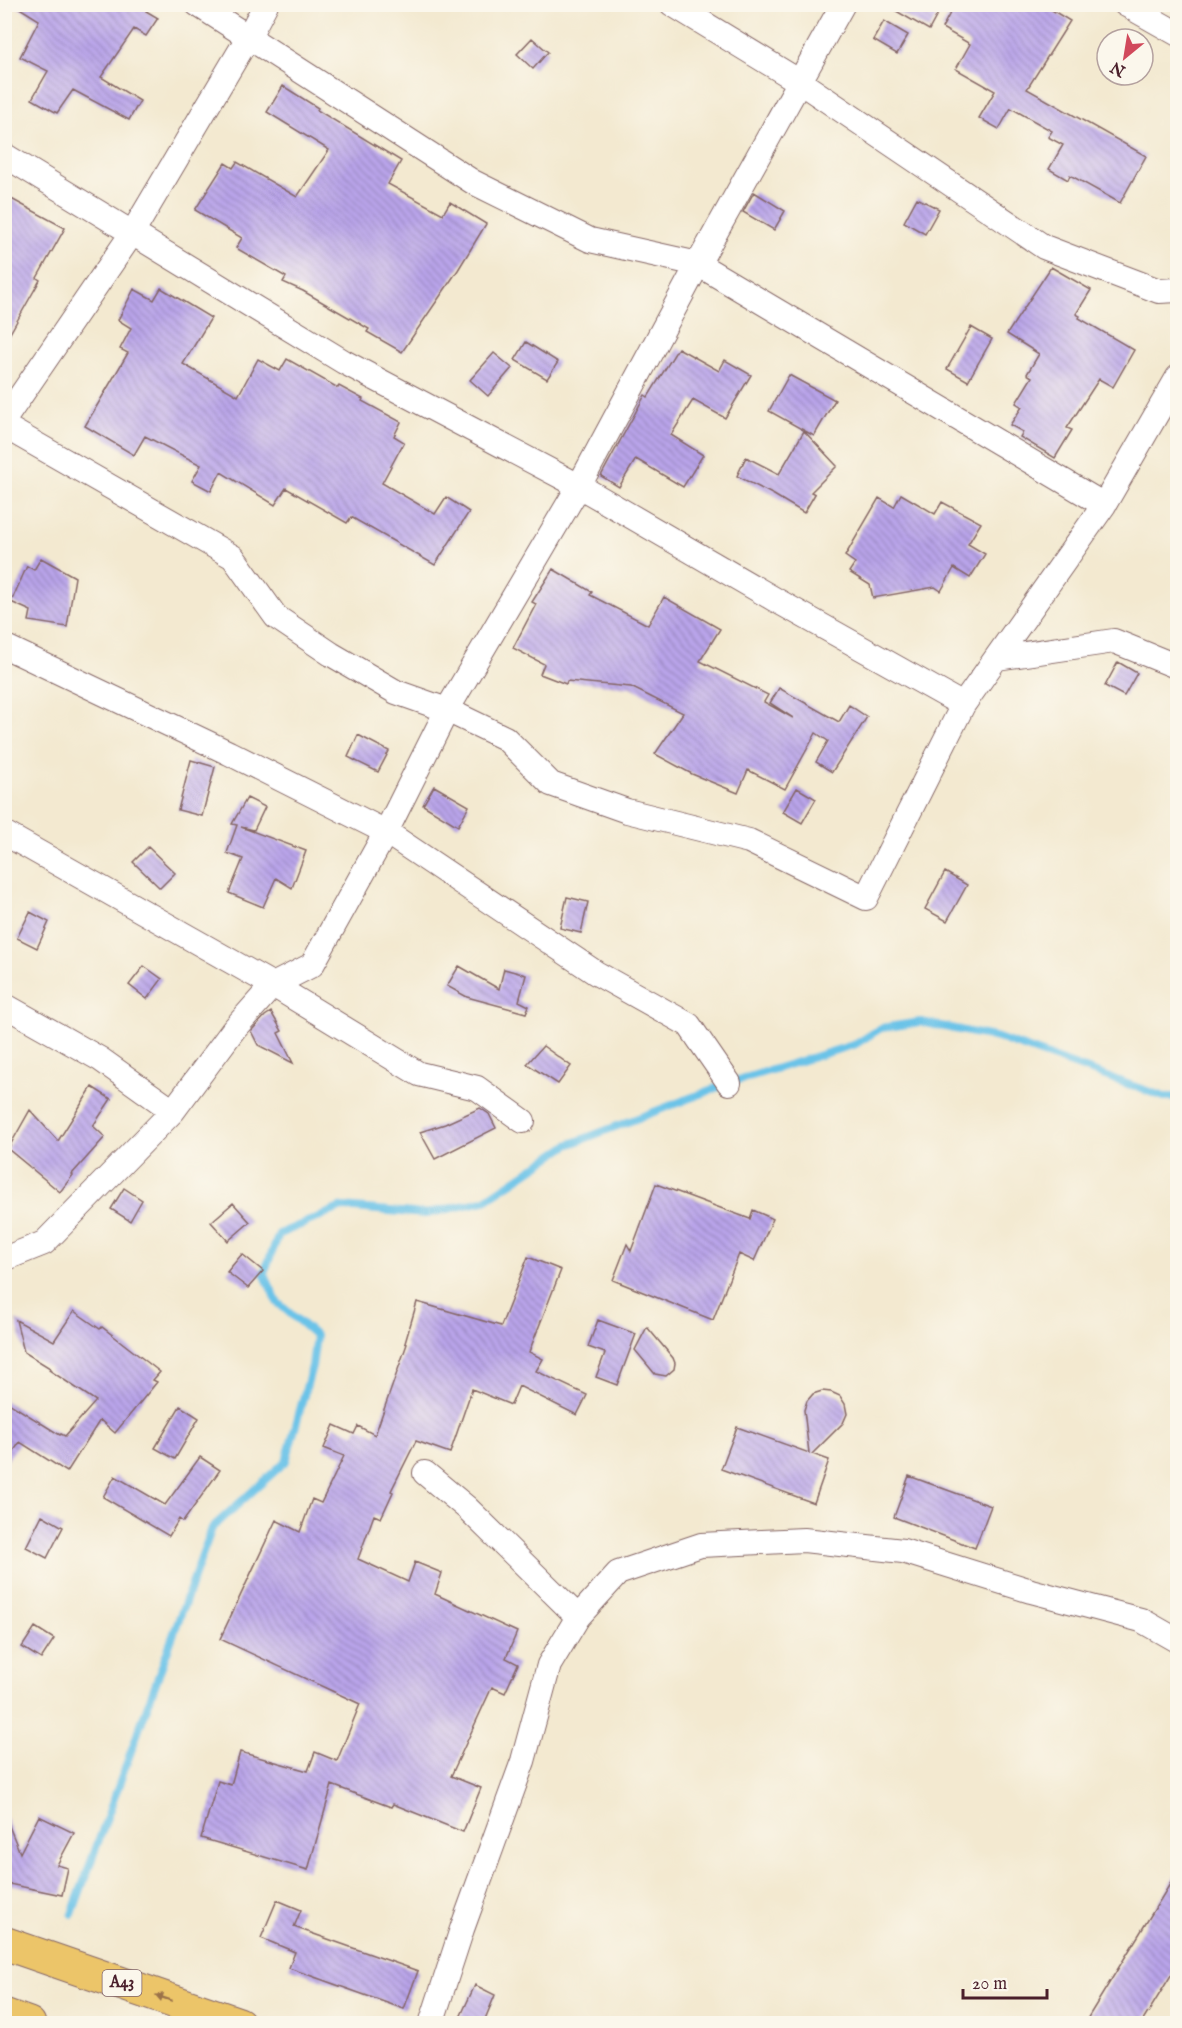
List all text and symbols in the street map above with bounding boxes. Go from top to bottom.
north arrow [1095,27,1155,87]
text: N [1107,56,1130,81]
scale bar [963,1962,1047,2000]
road number: A43 [102,1970,142,1996]
text: 20 m [972,1973,1007,1996]
one-way arrow [155,1992,173,2002]

